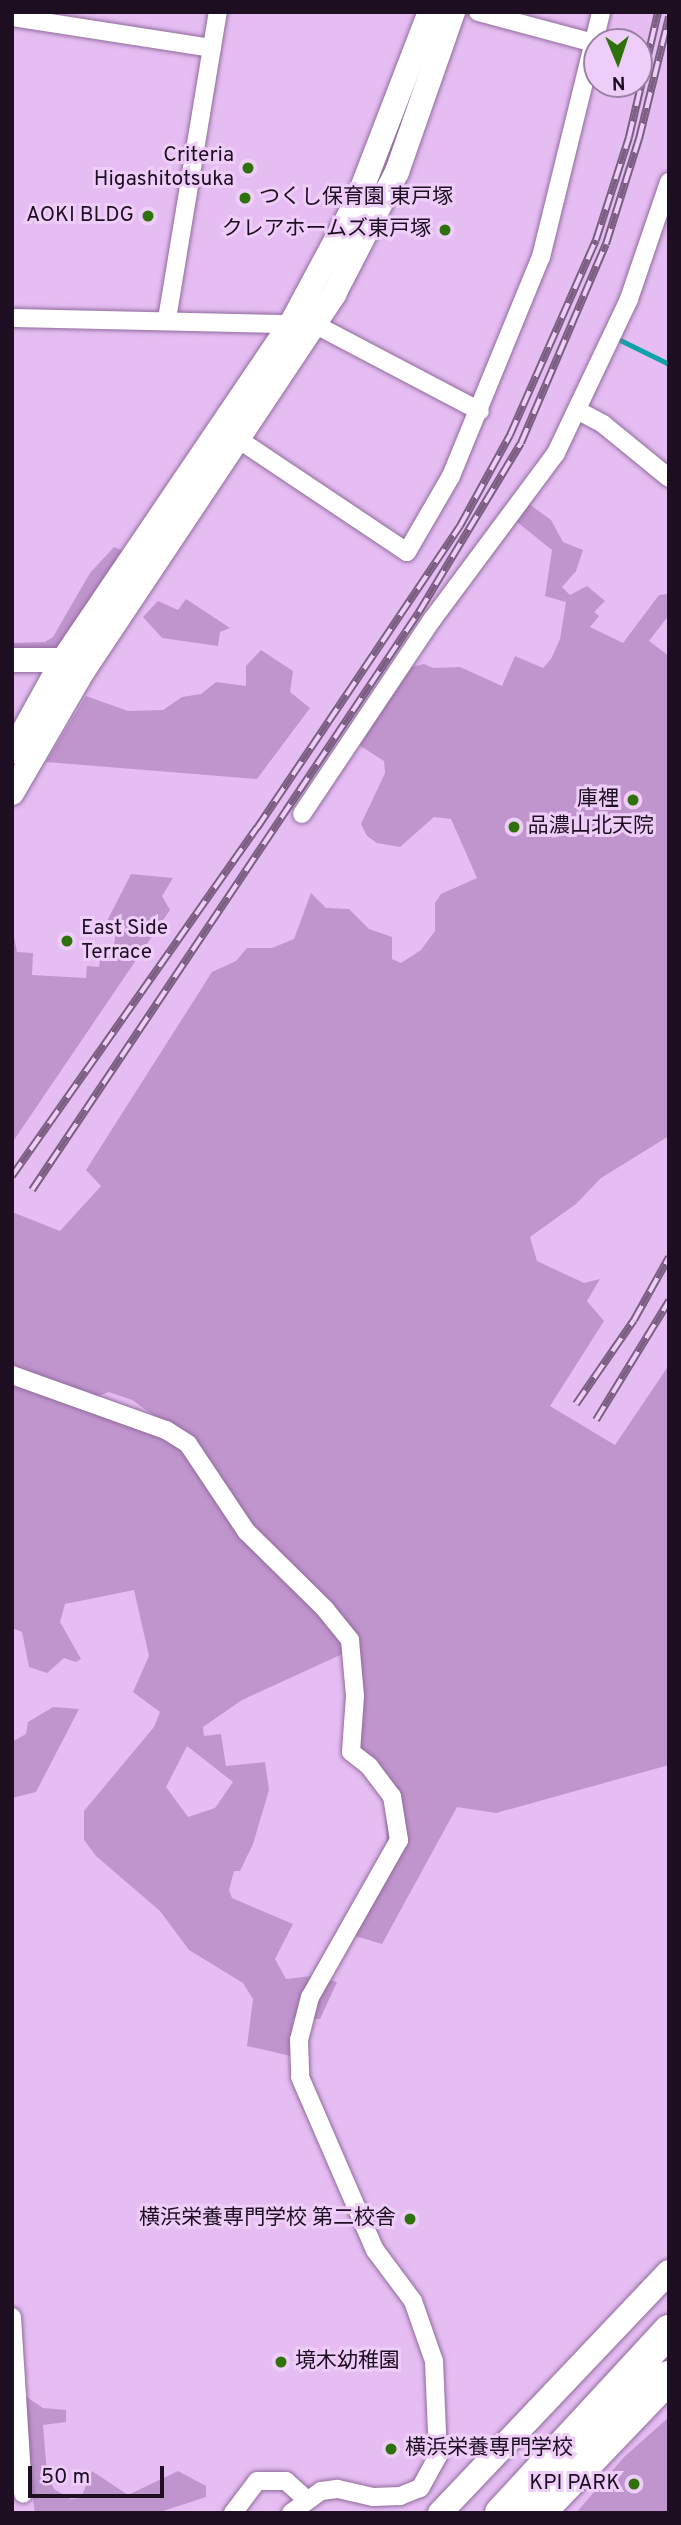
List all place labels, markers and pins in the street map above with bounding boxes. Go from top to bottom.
place label: Criteria Higashitotsuka [94,143,234,193]
marker: Criteria Higashitotsuka [240,160,256,176]
place label: つくし保育園 東戸塚 [259,185,453,211]
marker: つくし保育園 東戸塚 [237,190,253,206]
place label: AOKI BLDG [26,203,134,229]
marker: AOKI BLDG [140,208,156,224]
place label: クレアホームズ東戸塚 [221,217,431,243]
marker: クレアホームズ東戸塚 [437,222,453,238]
place label: 庫裡 [577,787,619,813]
marker: 庫裡 [625,792,641,808]
place label: 品濃山北天院 [528,814,654,840]
marker: 品濃山北天院 [506,819,522,835]
place label: East Side Terrace [81,916,168,966]
marker: East Side Terrace [59,933,75,949]
place label: 横浜栄養専門学校 第二校舎 [139,2206,396,2232]
marker: 横浜栄養専門学校 第二校舎 [402,2211,418,2227]
place label: 境木幼稚園 [295,2349,400,2375]
marker: 境木幼稚園 [273,2354,289,2370]
place label: 横浜栄養専門学校 [405,2436,573,2462]
marker: 横浜栄養専門学校 [383,2441,399,2457]
place label: KPI PARK [529,2471,620,2497]
marker: KPI PARK [626,2476,642,2492]

